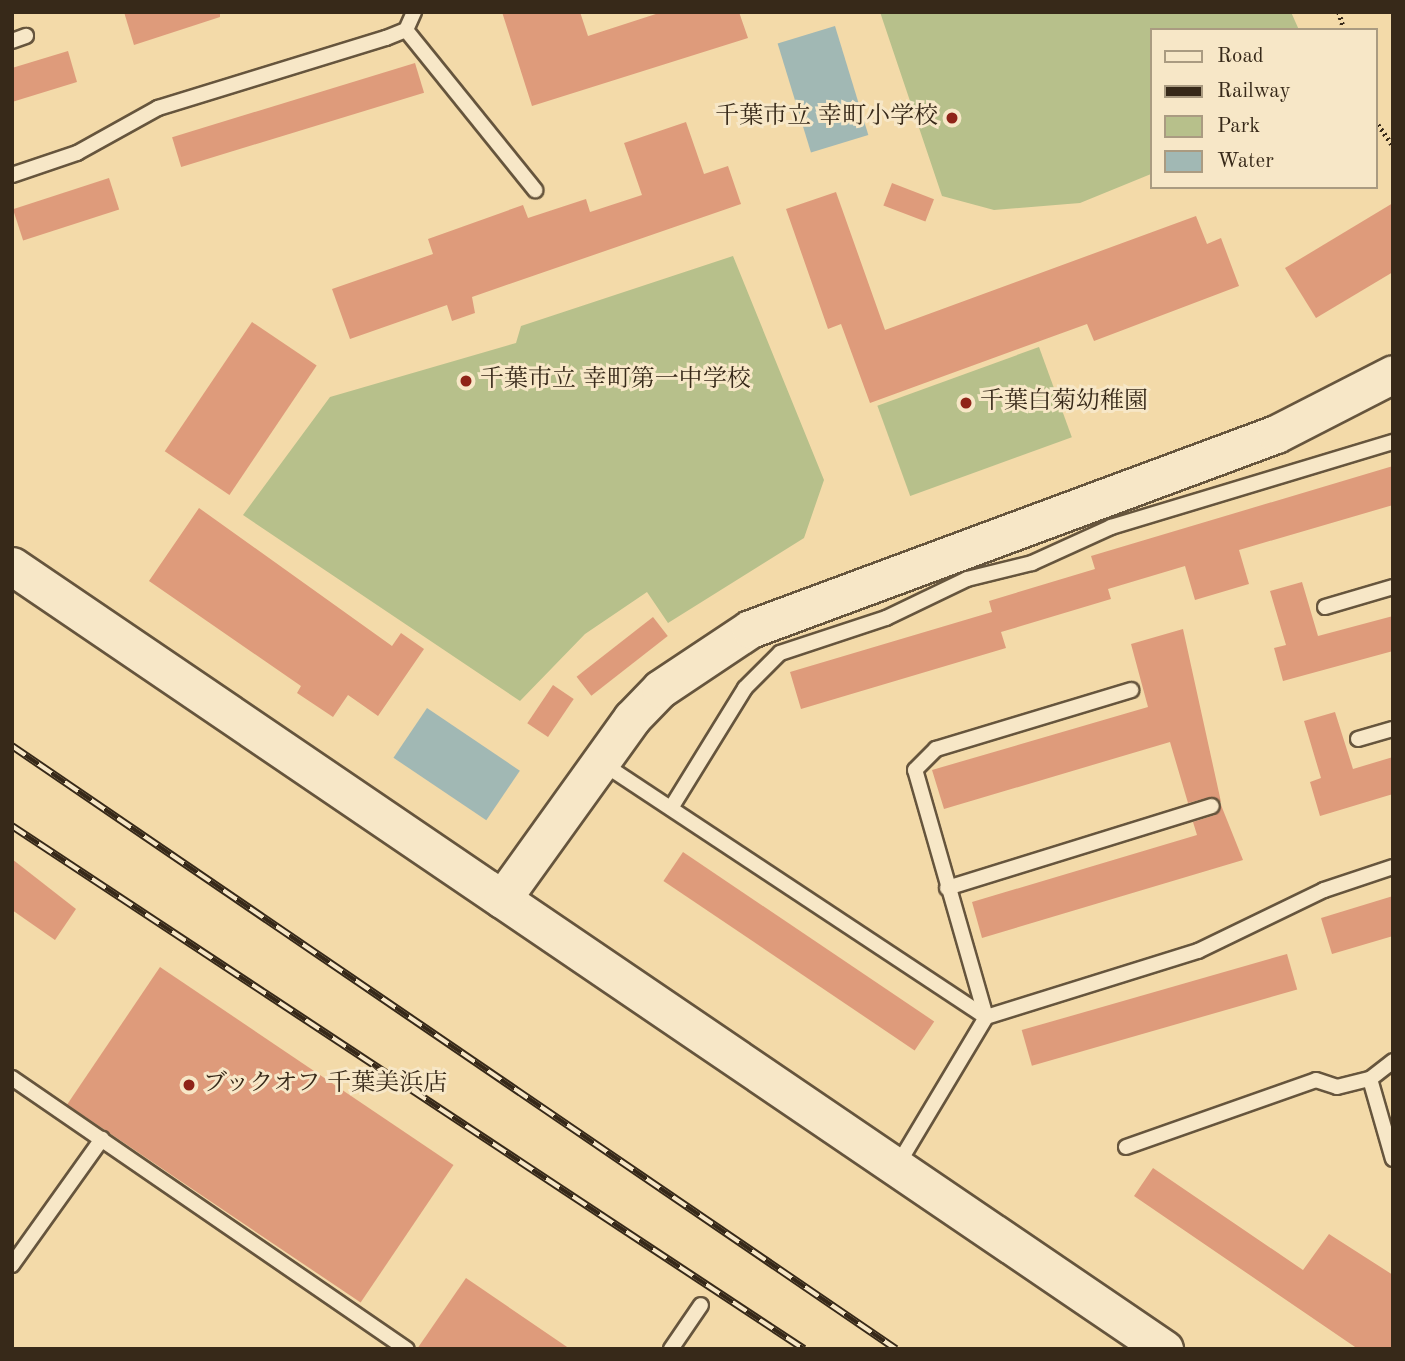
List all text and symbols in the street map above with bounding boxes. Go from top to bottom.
legend [1150,28,1377,189]
text: Road [1217,46,1264,67]
text: Railway [1217,81,1291,102]
place label: 千葉市立 幸町小学校 [715,104,938,132]
marker: 千葉市立 幸町小学校 [944,110,960,126]
text: Park [1217,116,1260,137]
text: Water [1217,151,1274,172]
place label: 千葉市立 幸町第一中学校 [480,367,751,395]
marker: 千葉市立 幸町第一中学校 [458,373,474,389]
place label: 千葉白菊幼稚園 [980,389,1148,417]
marker: 千葉白菊幼稚園 [958,395,974,411]
place label: ブックオフ 千葉美浜店 [203,1071,450,1099]
marker: ブックオフ 千葉美浜店 [181,1077,197,1093]

